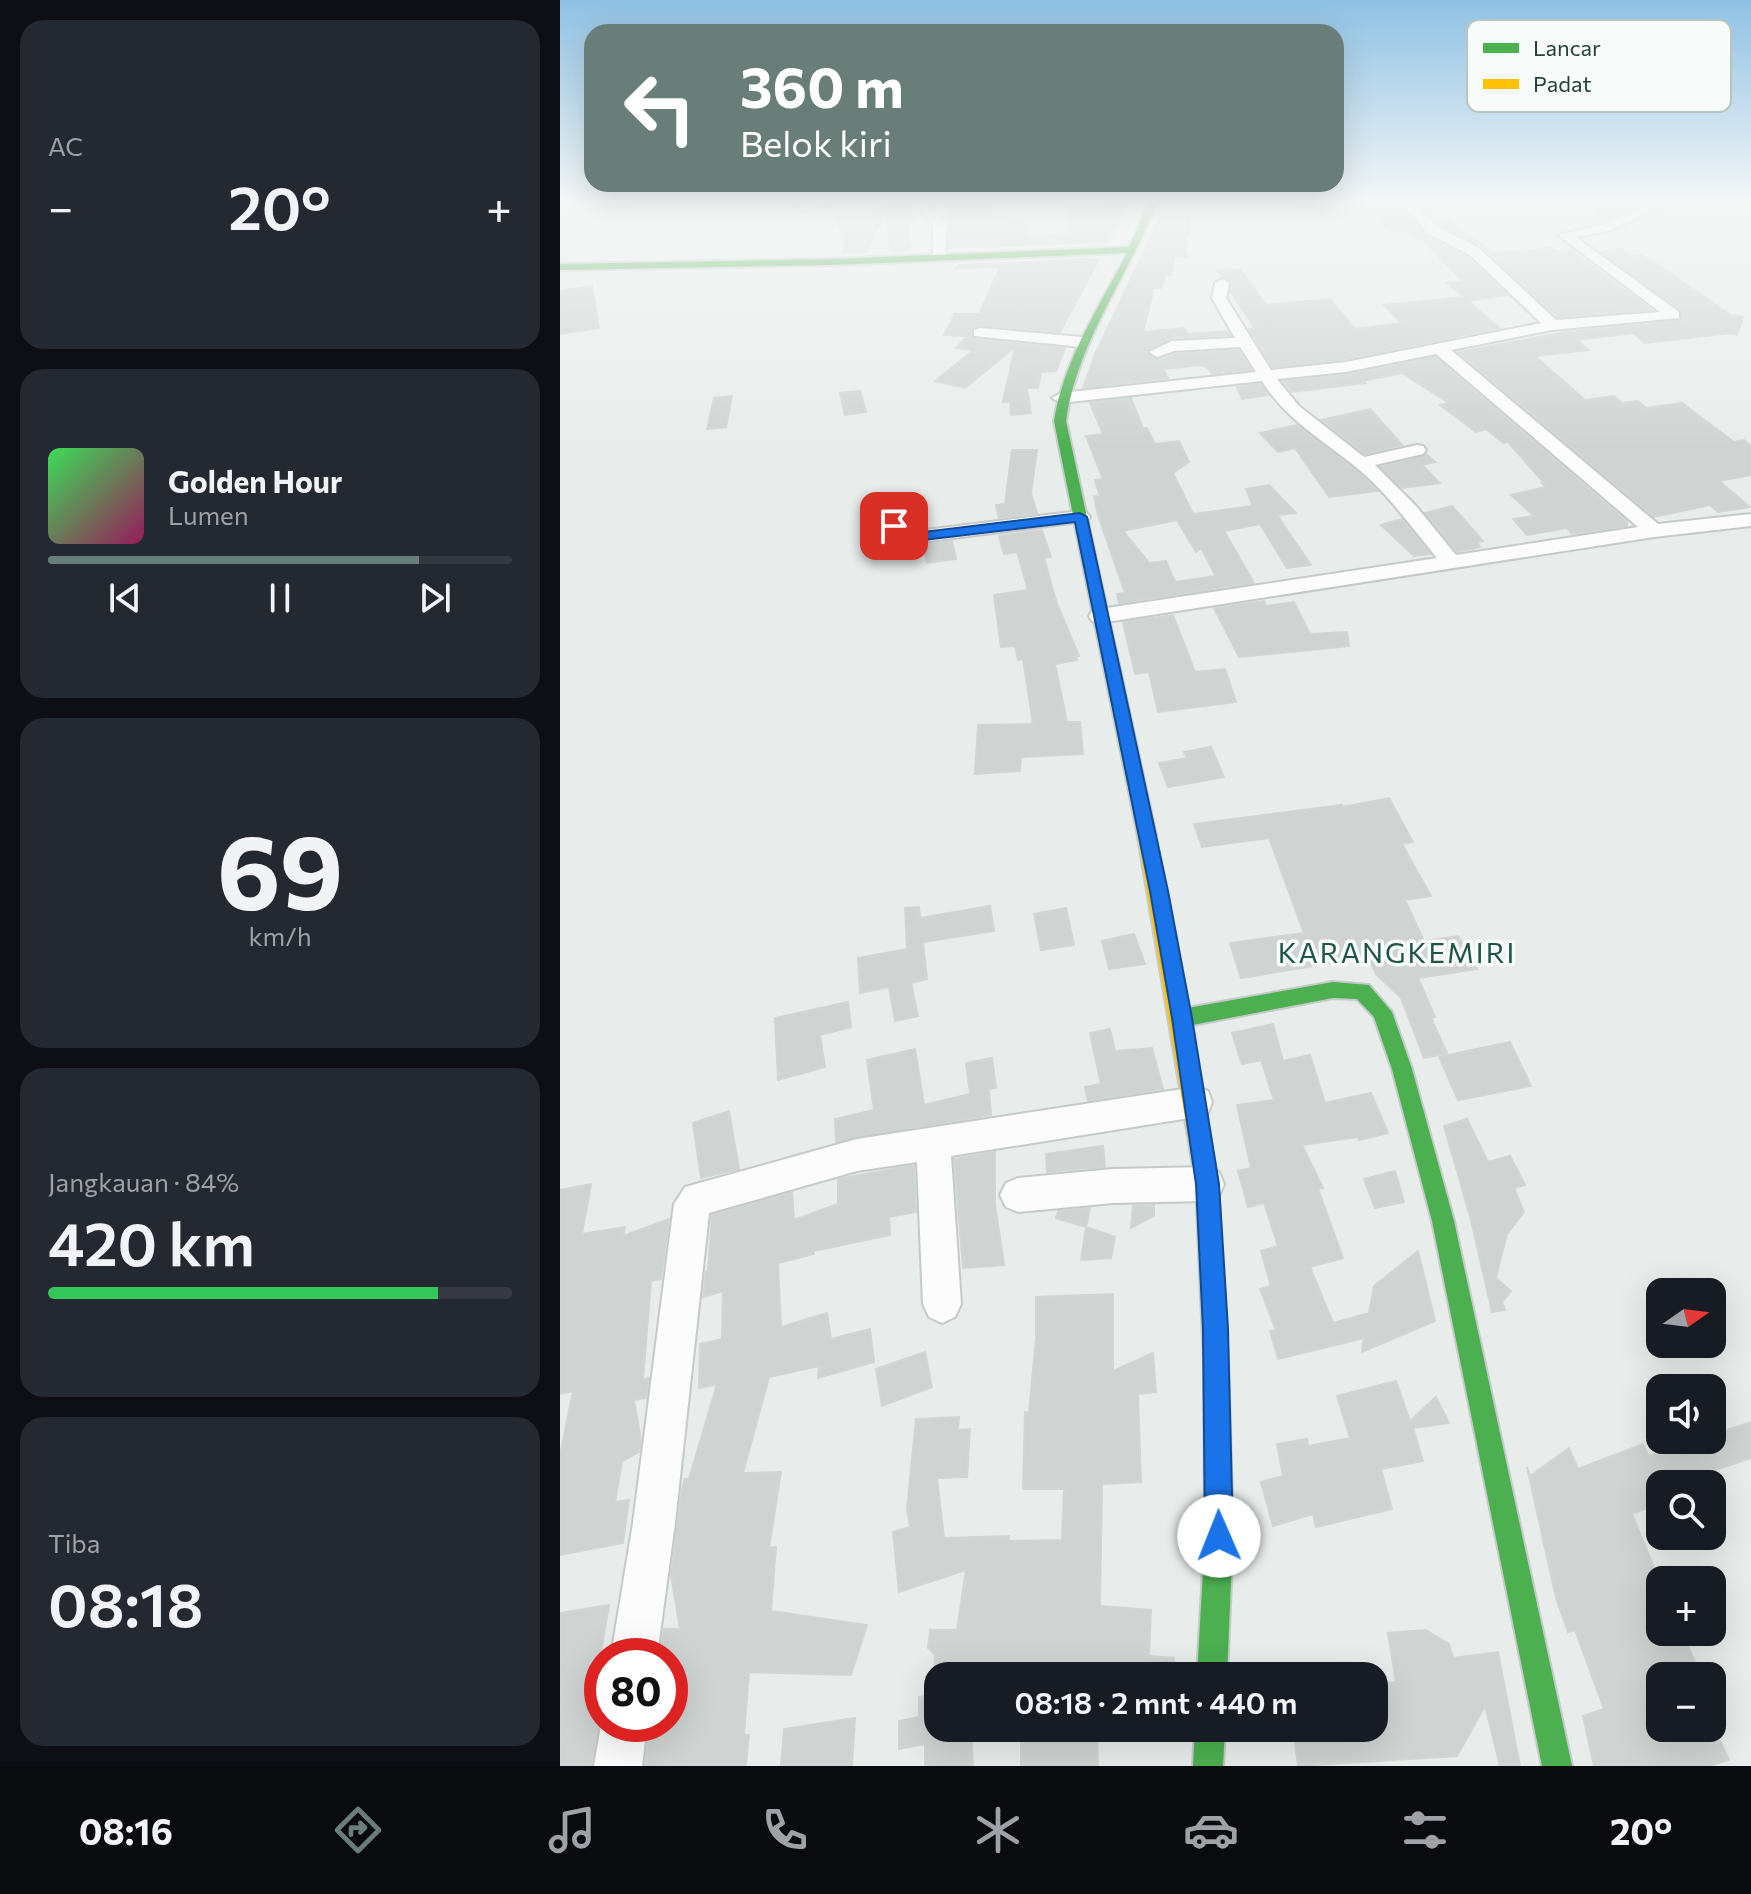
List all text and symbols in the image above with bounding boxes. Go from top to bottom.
legend [1467,20,1731,112]
text: Lancar [1533,34,1601,61]
text: 360 m [740,51,904,120]
icon: left [608,56,712,160]
text: Padat [1533,70,1592,97]
text: Belok kiri [740,120,892,164]
text: AC [48,130,83,161]
text: 20° [228,169,331,242]
text: − [48,179,73,233]
text: + [486,179,512,233]
text: Golden Hour [168,462,342,499]
pin [860,492,928,560]
text: Lumen [168,499,249,530]
icon: arrive [872,504,916,548]
icon: previous [103,576,147,620]
icon: pause [258,576,302,620]
icon: next [413,576,457,620]
text: 69 [217,804,343,931]
text: km/h [248,920,312,951]
district label: KARANGKEMIRI [1278,935,1516,969]
text: Jangkauan · 84% [48,1166,239,1197]
text: 420 km [48,1205,255,1278]
north arrow [1646,1278,1726,1358]
map controls [1646,1278,1726,1742]
button: sound [1646,1374,1726,1454]
button: search [1646,1470,1726,1550]
position arrow [1177,1494,1261,1578]
text: Tiba [48,1527,100,1558]
text: 08:18 [48,1566,203,1639]
button: + [1646,1566,1726,1646]
speed limit sign: 80 [584,1638,688,1742]
button: − [1646,1662,1726,1742]
text: 08:18 · 2 mnt · 440 m [1015,1683,1297,1720]
icon: directions [330,1802,386,1858]
icon: music [544,1802,600,1858]
icon: phone [757,1802,813,1858]
icon: climate [970,1802,1026,1858]
icon: car [1183,1802,1239,1858]
icon: filters [1397,1802,1453,1858]
text: 08:16 [79,1808,173,1852]
text: 20° [1610,1808,1672,1852]

